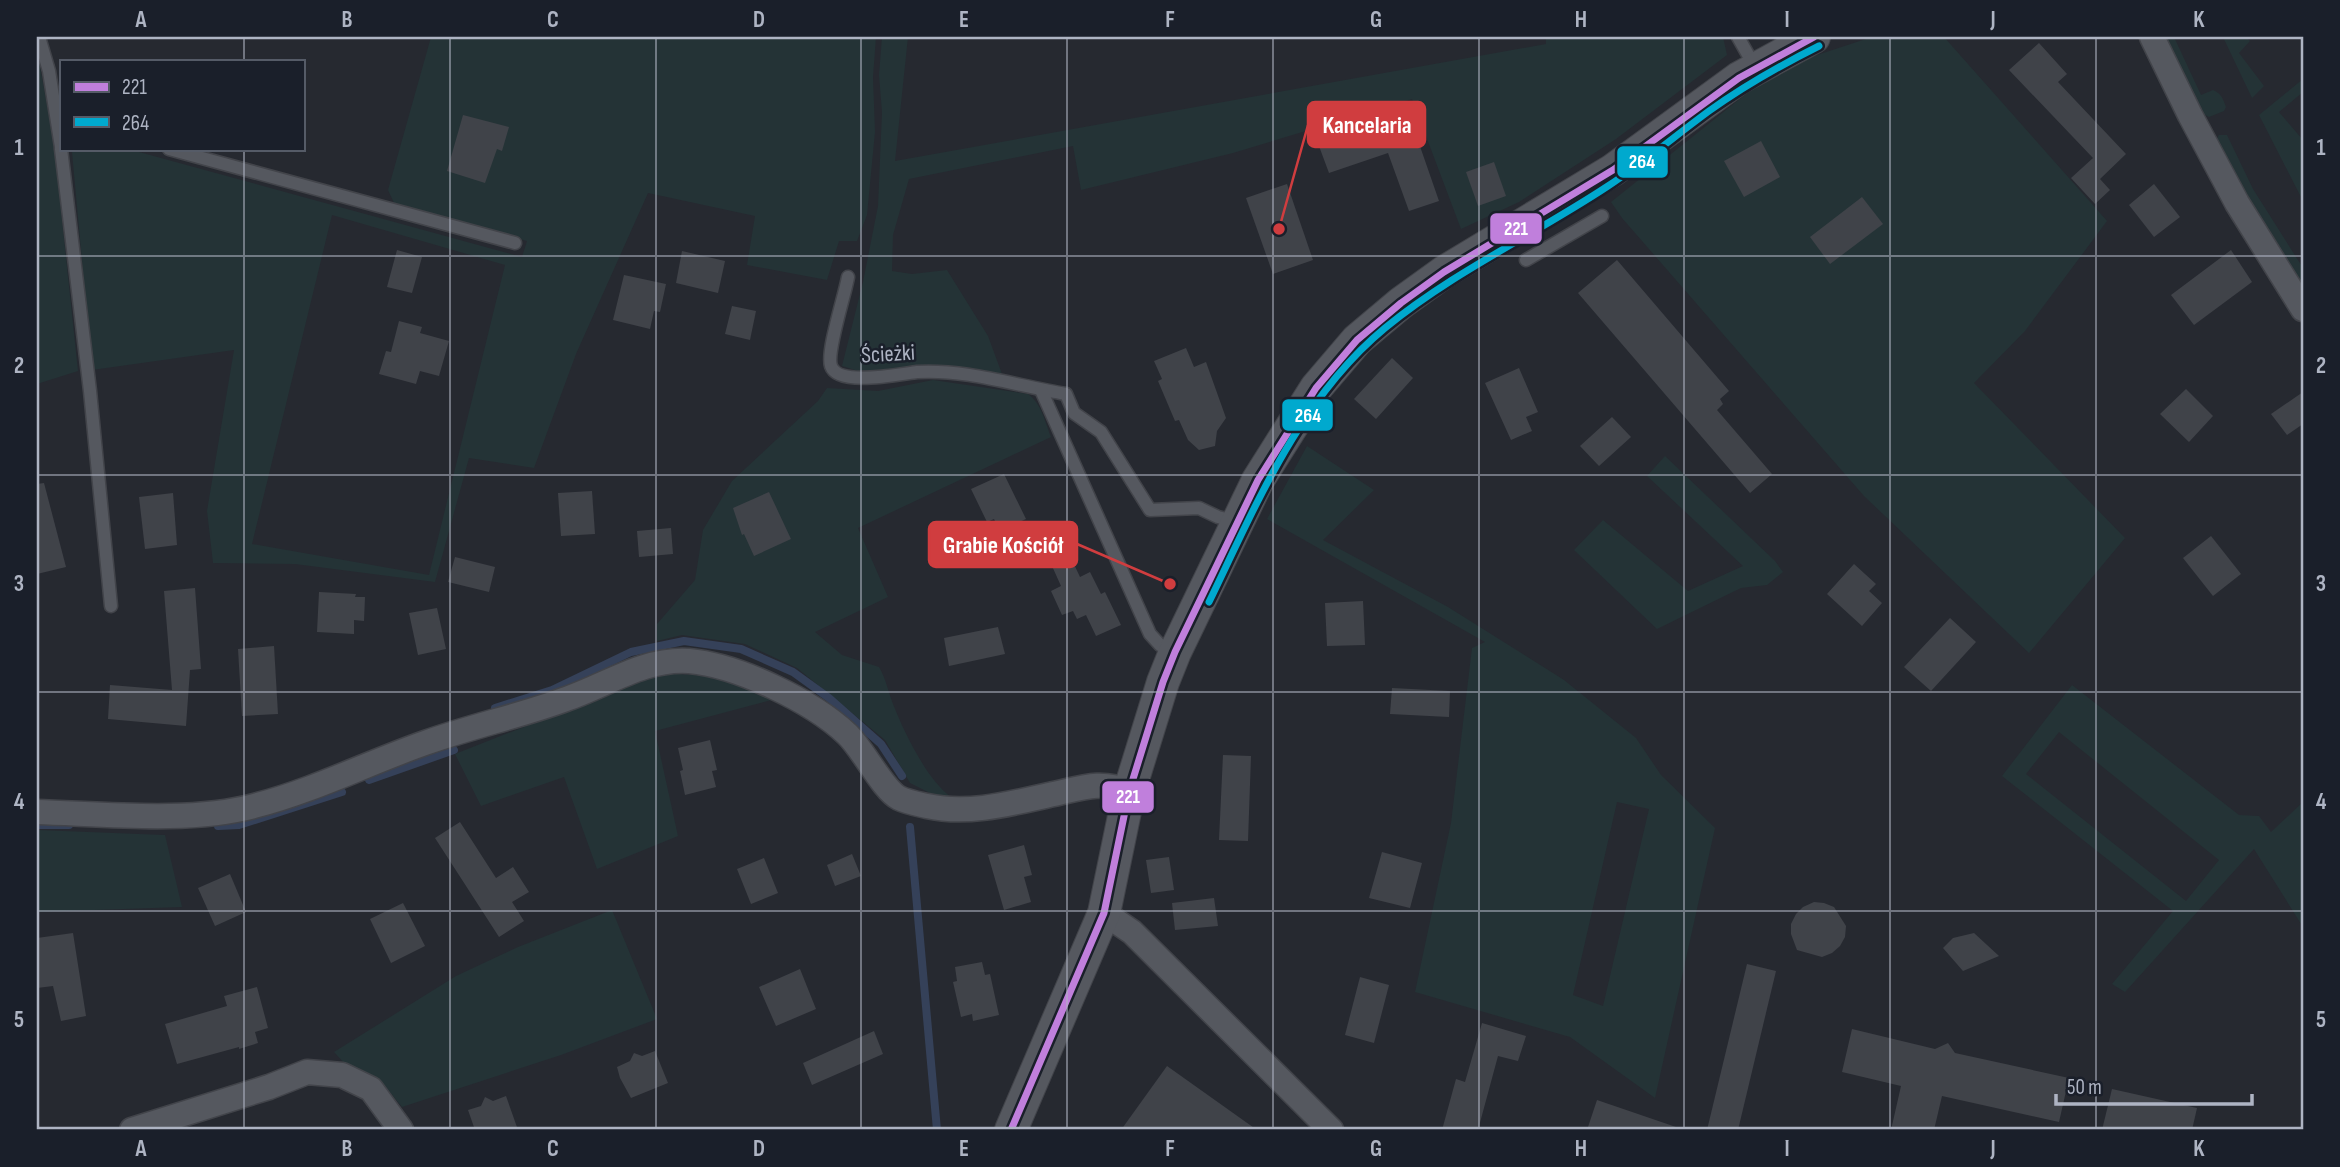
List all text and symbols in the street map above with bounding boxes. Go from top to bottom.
text: A [135,6,148,34]
text: B [342,6,353,34]
text: C [547,6,559,34]
text: D [753,6,765,34]
text: E [959,6,969,34]
text: F [1165,6,1175,34]
text: G [1370,6,1382,34]
text: H [1575,6,1587,34]
text: I [1784,6,1790,34]
text: J [1989,6,1996,34]
text: K [2193,6,2205,34]
legend [60,60,304,150]
text: 221 [122,75,147,100]
callout: Kancelaria [1308,102,1425,147]
text: 264 [122,111,149,136]
text: Kancelaria [1322,111,1412,140]
text: 1 [14,134,24,162]
text: 1 [2316,134,2326,162]
line badge: 264 [1616,145,1669,179]
text: 264 [1629,151,1655,174]
line badge: 221 [1489,212,1543,245]
text: 221 [1504,218,1529,241]
street label: Ścieżki [860,339,916,369]
text: 2 [14,352,24,380]
text: 2 [2316,352,2326,380]
line badge: 264 [1281,398,1334,432]
text: 264 [1295,405,1321,428]
callout: Grabie Kościół [929,522,1077,567]
text: Grabie Kościół [943,531,1064,560]
text: 3 [14,570,24,598]
text: 3 [2316,570,2326,598]
line badge: 221 [1101,780,1155,814]
text: 221 [1116,786,1141,809]
text: 4 [14,788,25,816]
text: 4 [2316,788,2327,816]
text: 5 [14,1006,24,1034]
text: 5 [2316,1006,2326,1034]
scale bar [2056,1062,2252,1106]
text: 50 m [2067,1075,2102,1100]
text: A [135,1135,148,1163]
text: B [342,1135,353,1163]
text: C [547,1135,559,1163]
text: D [753,1135,765,1163]
text: E [959,1135,969,1163]
text: F [1165,1135,1175,1163]
text: G [1370,1135,1382,1163]
text: H [1575,1135,1587,1163]
text: I [1784,1135,1790,1163]
text: J [1989,1135,1996,1163]
text: K [2193,1135,2205,1163]

